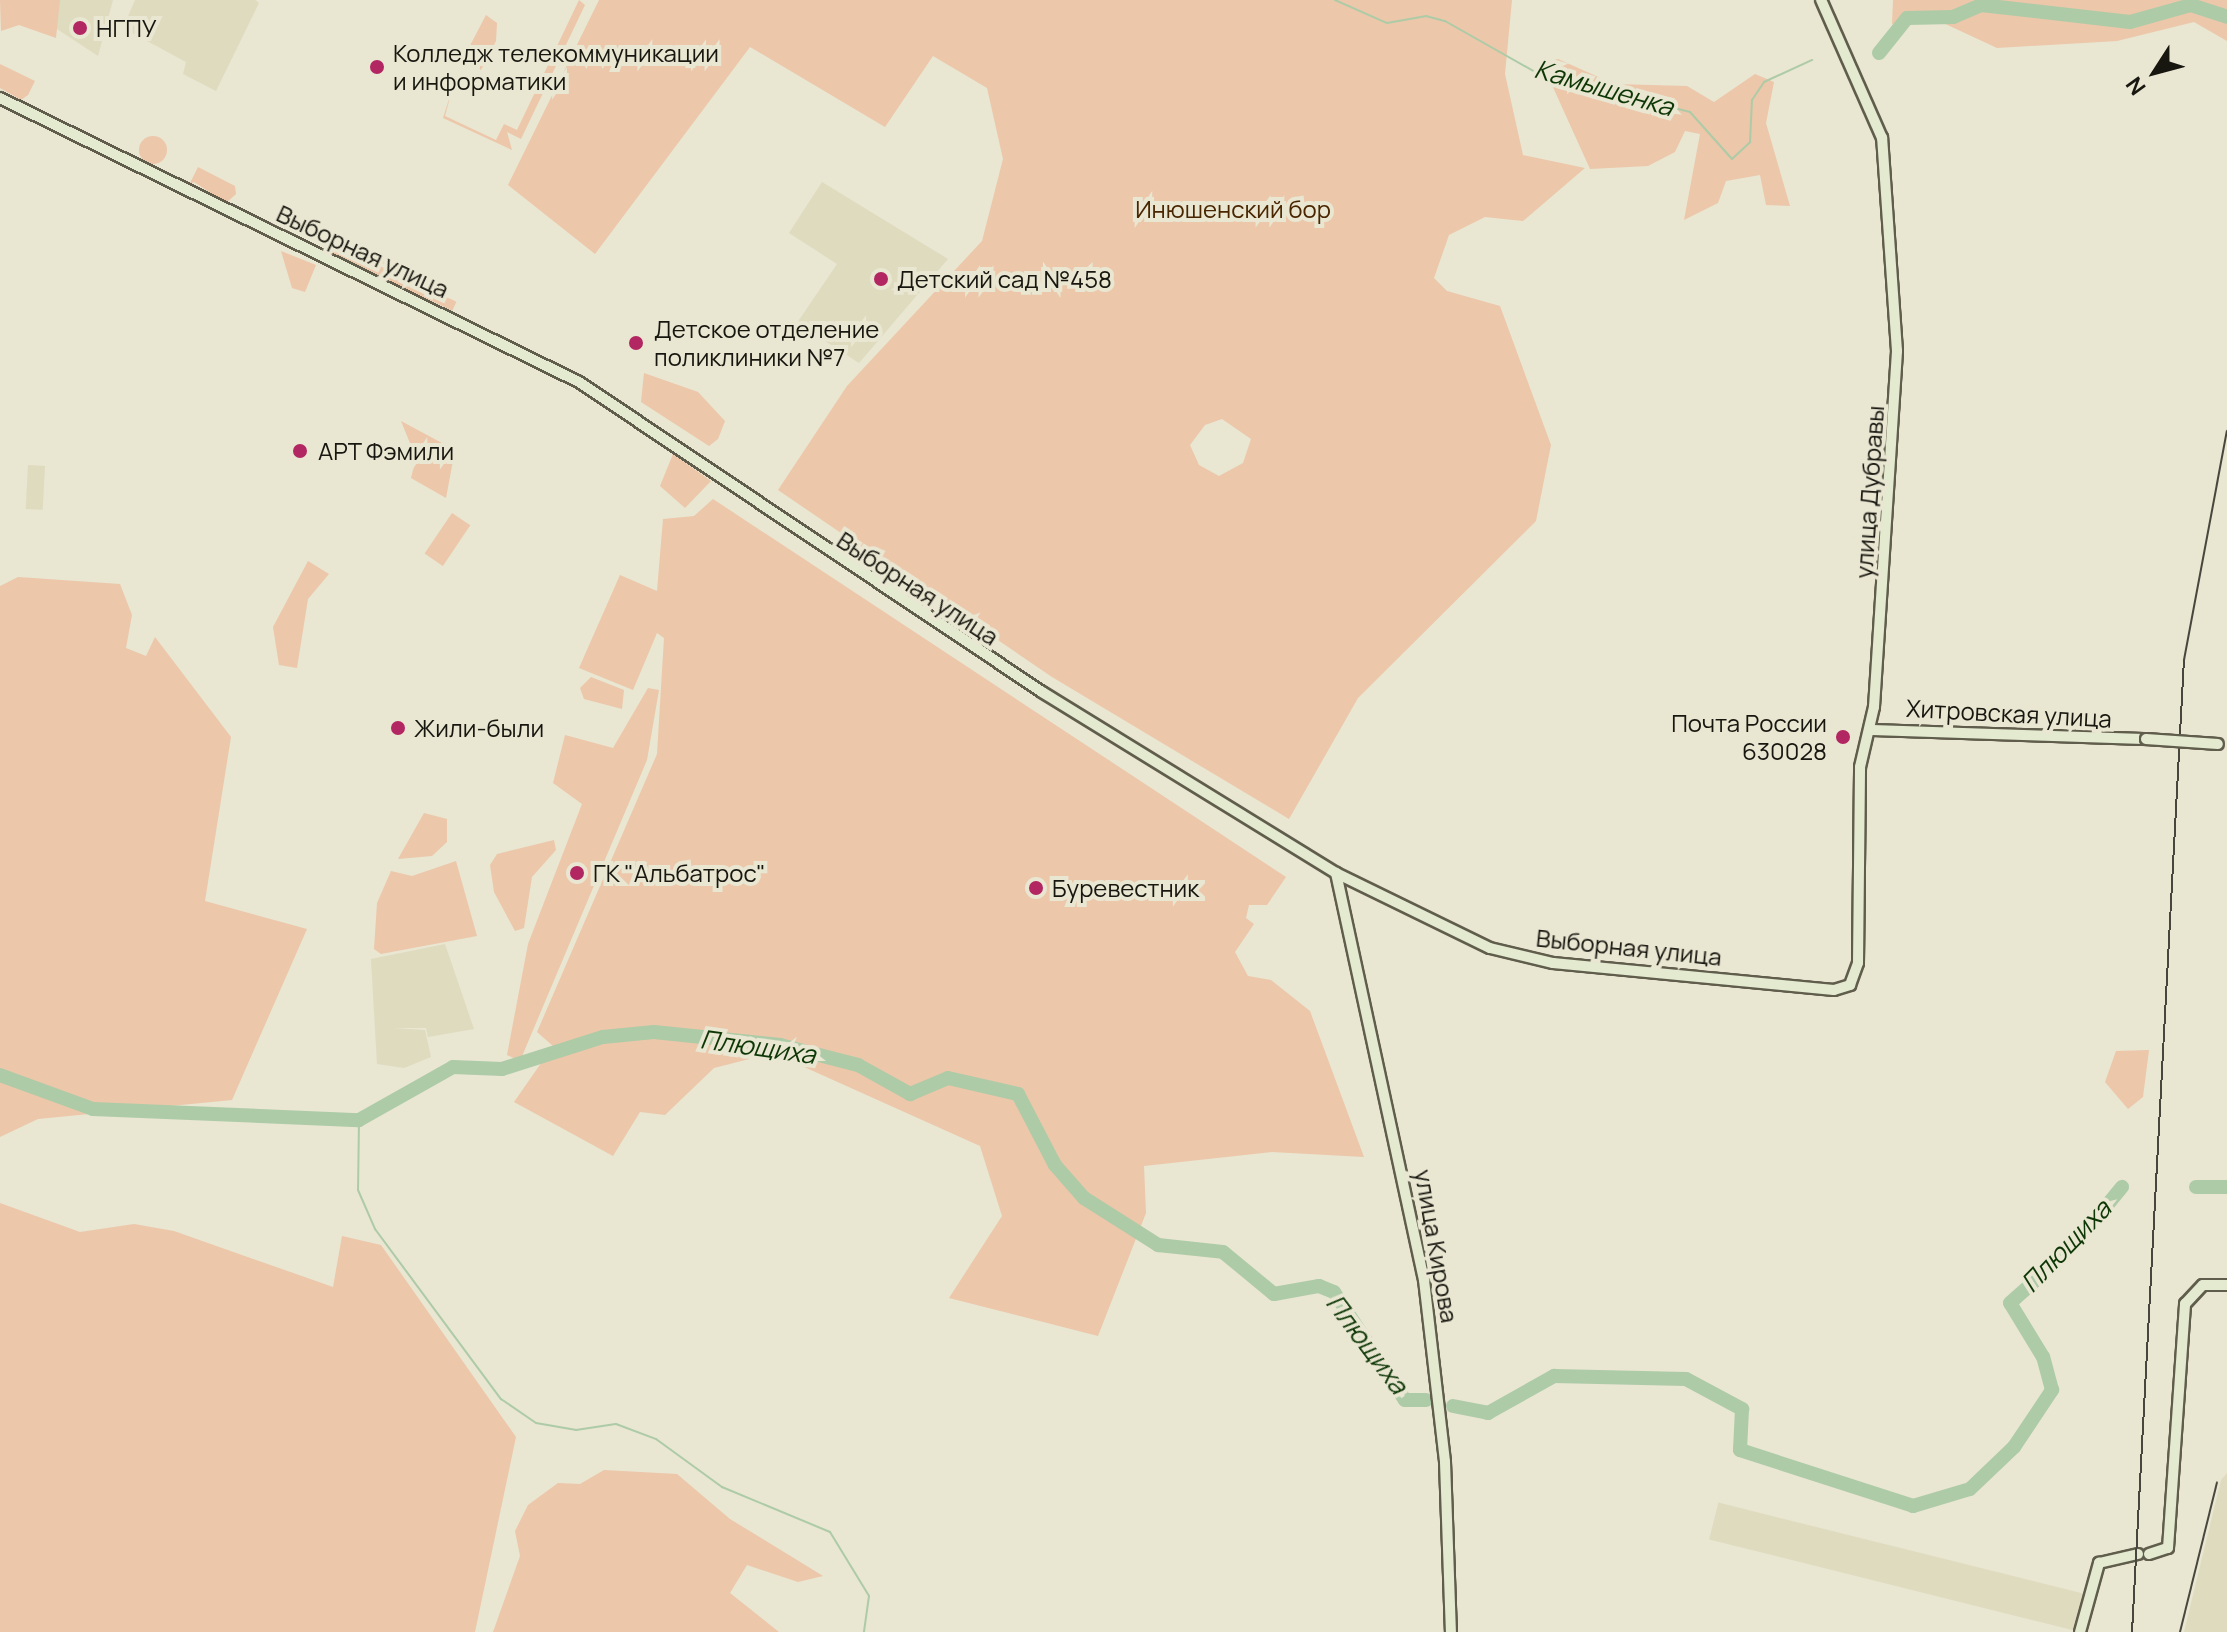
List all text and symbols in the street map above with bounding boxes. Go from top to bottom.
place label: НГПУ [96,14,157,42]
marker: НГПУ [71,19,89,37]
north arrow [2115,32,2195,112]
place label: Колледж телекоммуникации и информатики [393,39,719,95]
water label: Камышенка [1531,53,1677,123]
marker: Колледж телекоммуникации и информатики [368,58,386,76]
text: N [2119,71,2152,101]
park label: Инюшенский бор [1135,195,1331,223]
street label: Выборная улица [272,199,454,303]
place label: Детский сад №458 [897,265,1112,293]
marker: Детский сад №458 [872,270,890,288]
place label: Детское отделение поликлиники №7 [654,315,879,371]
marker: Детское отделение поликлиники №7 [625,332,647,354]
street label: улица Дубравы [1849,404,1889,580]
place label: АРТ Фэмили [318,437,455,465]
marker: АРТ Фэмили [289,440,311,462]
street label: Выборная улица [832,525,1004,651]
street label: Хитровская улица [1905,693,2113,733]
place label: Почта России 630028 [1671,709,1827,765]
place label: Жили-были [414,714,544,742]
marker: Жили-были [389,719,407,737]
marker: Почта России 630028 [1834,728,1852,746]
place label: ГК "Альбатрос" [593,859,766,887]
marker: ГК "Альбатрос" [568,864,586,882]
place label: Буревестник [1052,874,1199,902]
marker: Буревестник [1027,879,1045,897]
street label: Выборная улица [1535,923,1723,971]
water label: Плющиха [698,1023,818,1071]
street label: улица Кирова [1409,1167,1465,1325]
water label: Плющиха [2015,1193,2117,1299]
water label: Плющиха [1320,1288,1414,1400]

